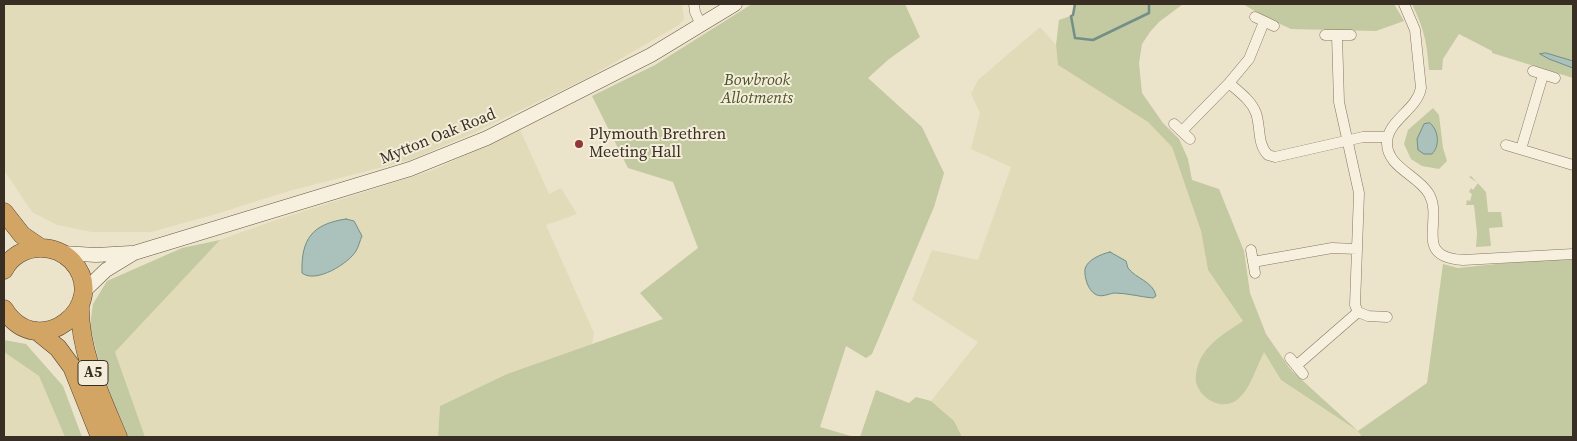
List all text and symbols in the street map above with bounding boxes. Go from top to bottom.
park label: Bowbrook Allotments [721,71,793,109]
street label: Mytton Oak Road [377,105,499,169]
place label: Plymouth Brethren Meeting Hall [589,125,726,163]
marker: Plymouth Brethren Meeting Hall [573,138,585,150]
road number: A5 [78,360,108,386]

